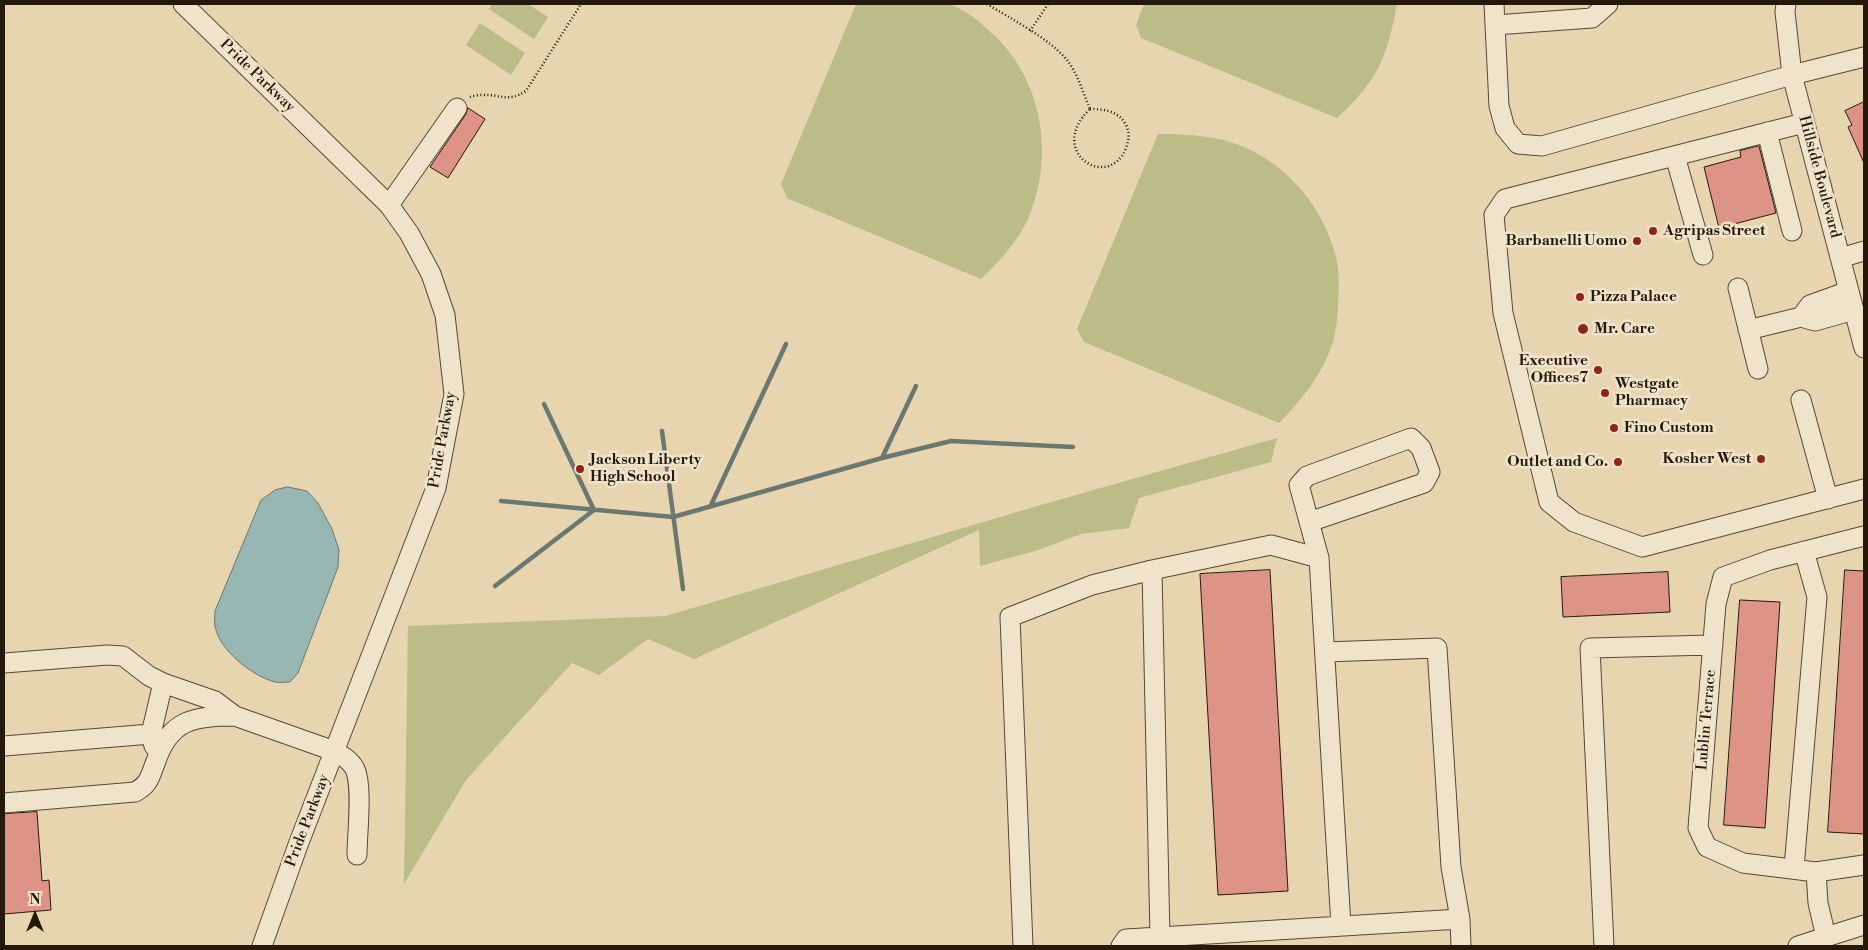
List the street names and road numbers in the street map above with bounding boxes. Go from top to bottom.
street label: Pride Parkway [216,36,298,116]
street label: Hillside Boulevard [1794,114,1844,240]
street label: Pride Parkway [426,390,460,490]
street label: Lublin Terrace [1694,669,1720,771]
street label: Pride Parkway [282,772,334,870]

